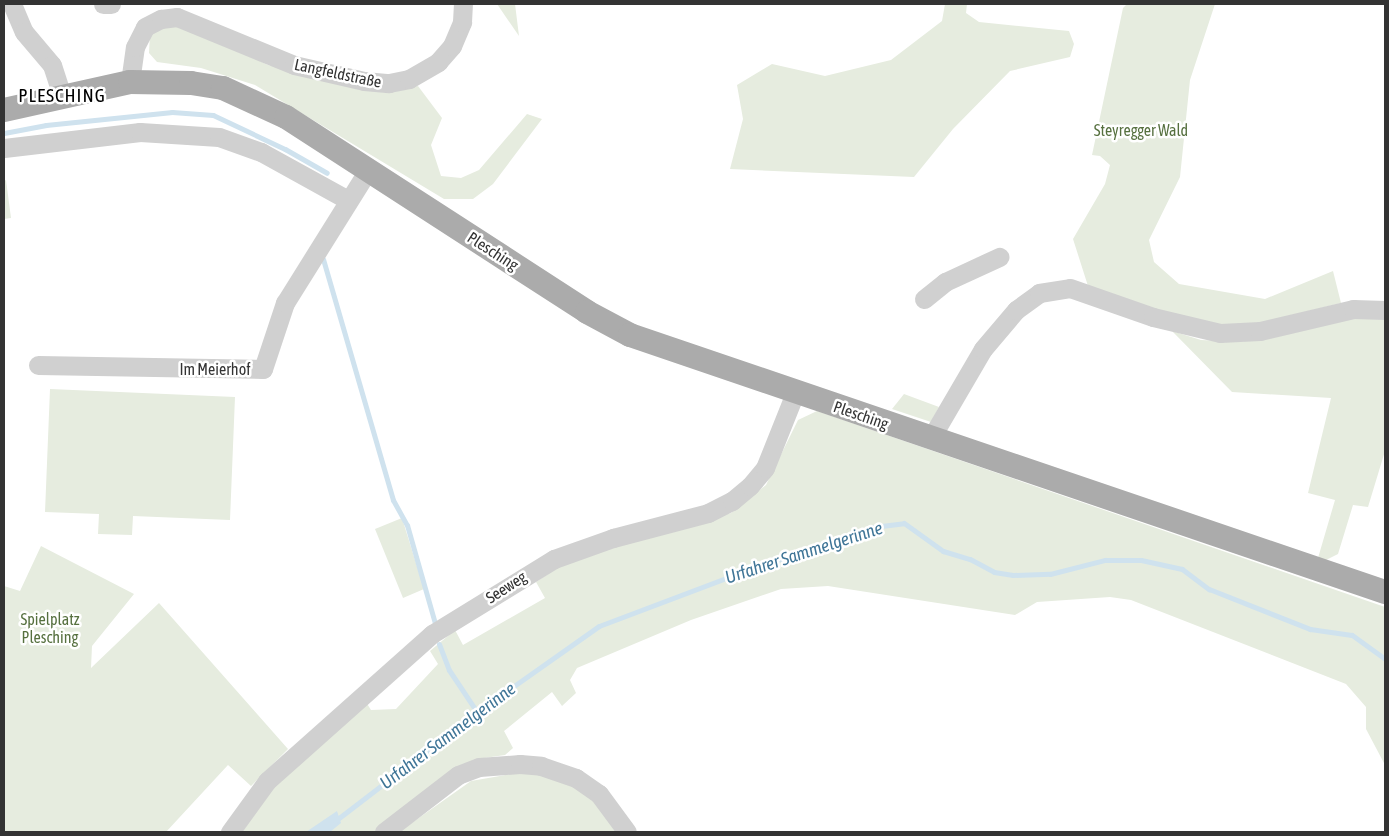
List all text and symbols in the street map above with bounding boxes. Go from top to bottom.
street label: Langfeldstraße [293,54,383,92]
district label: PLESCHING [17,85,107,107]
park label: Steyregger Wald [1094,120,1188,140]
street label: Plesching [464,227,522,275]
street label: Im Meierhof [179,359,251,379]
street label: Plesching [831,397,891,433]
water label: Urfahrer Sammelgerinne [722,517,886,589]
street label: Seeweg [482,567,530,607]
park label: Spielplatz Plesching [20,609,80,647]
water label: Urfahrer Sammelgerinne [376,678,520,794]

